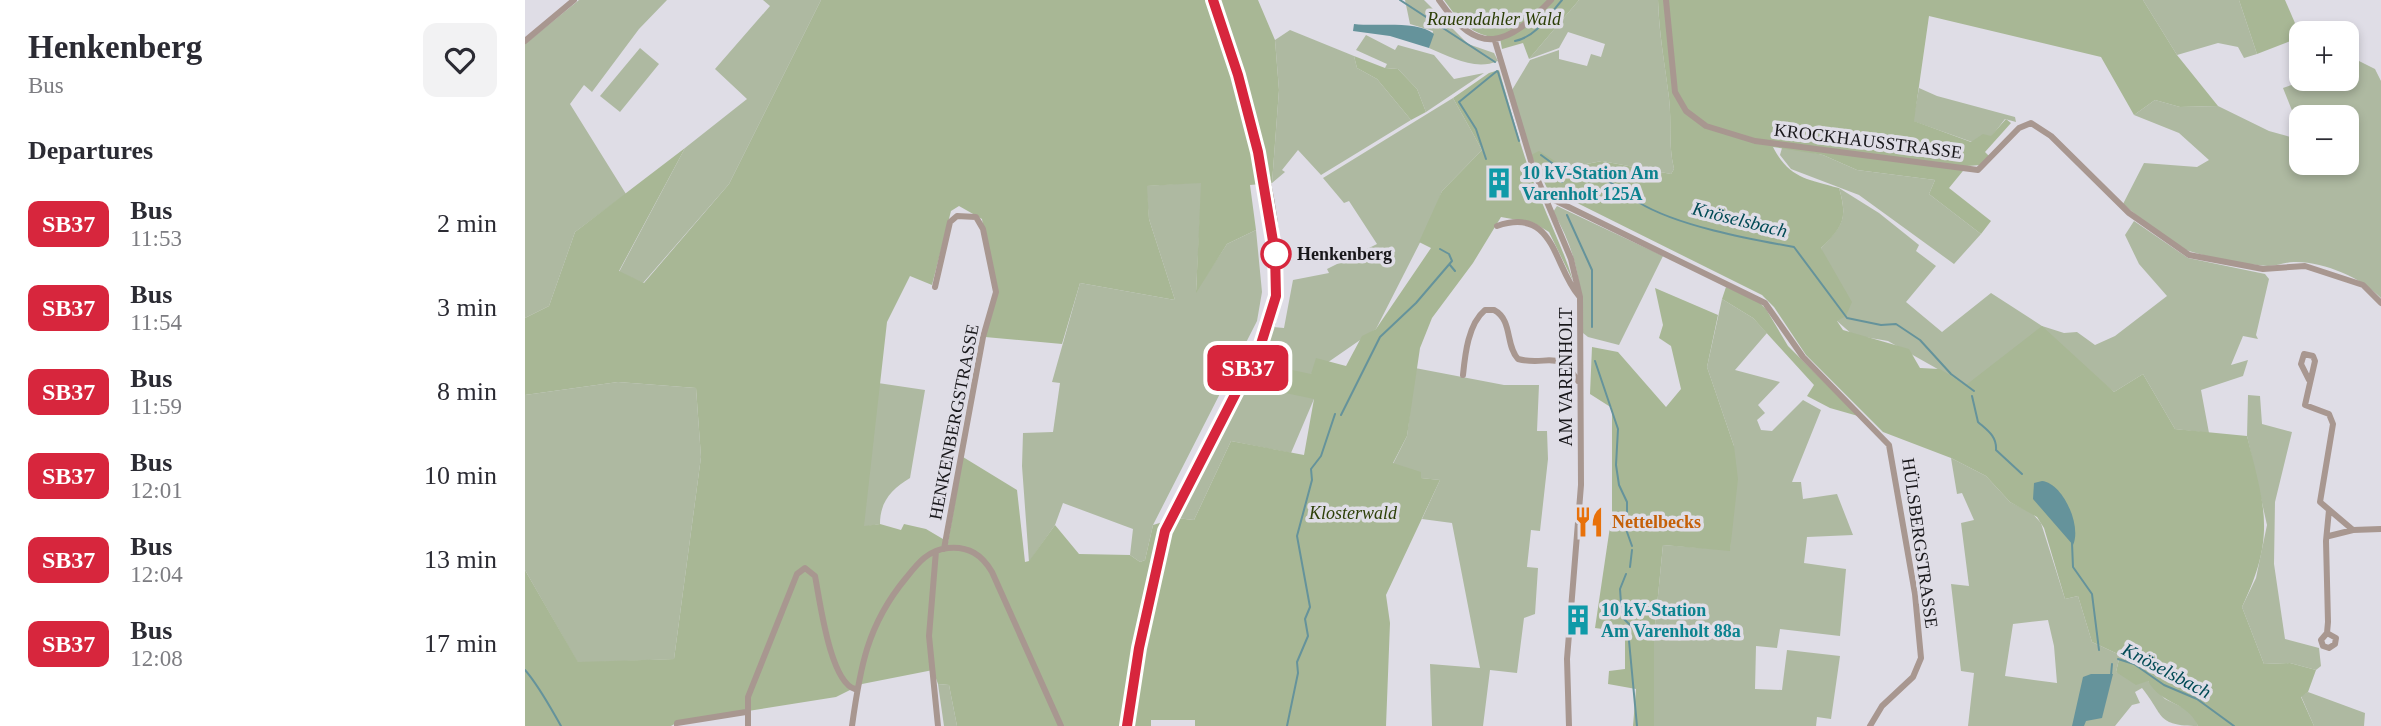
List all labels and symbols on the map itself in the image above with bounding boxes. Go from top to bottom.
park label: Rauendahler Wald [1426,9,1562,29]
street label: KROCKHAUSSTRASSE [1773,120,1963,162]
place label: 10 kV-Station Am Varenholt 125A [1522,163,1659,204]
building icon: 10 kV-Station Am Varenholt 125A [1482,166,1516,200]
water label: Knöselsbach [1689,197,1790,241]
marker: Henkenberg [1261,239,1291,269]
place label: Henkenberg [1297,244,1392,264]
street label: AM VARENHOLT [1556,307,1576,447]
street label: HENKENBERGSTRASSE [925,322,983,522]
line badge: SB37 [1199,345,1297,391]
street label: HÜLSBERGSTRASSE [1898,456,1942,630]
park label: Klosterwald [1308,503,1398,523]
restaurant icon: Nettelbecks [1572,505,1606,539]
place label: Nettelbecks [1612,512,1701,532]
place label: 10 kV-Station Am Varenholt 88a [1601,600,1741,641]
building icon: 10 kV-Station Am Varenholt 88a [1561,603,1595,637]
water label: Knöselsbach [2118,638,2215,703]

